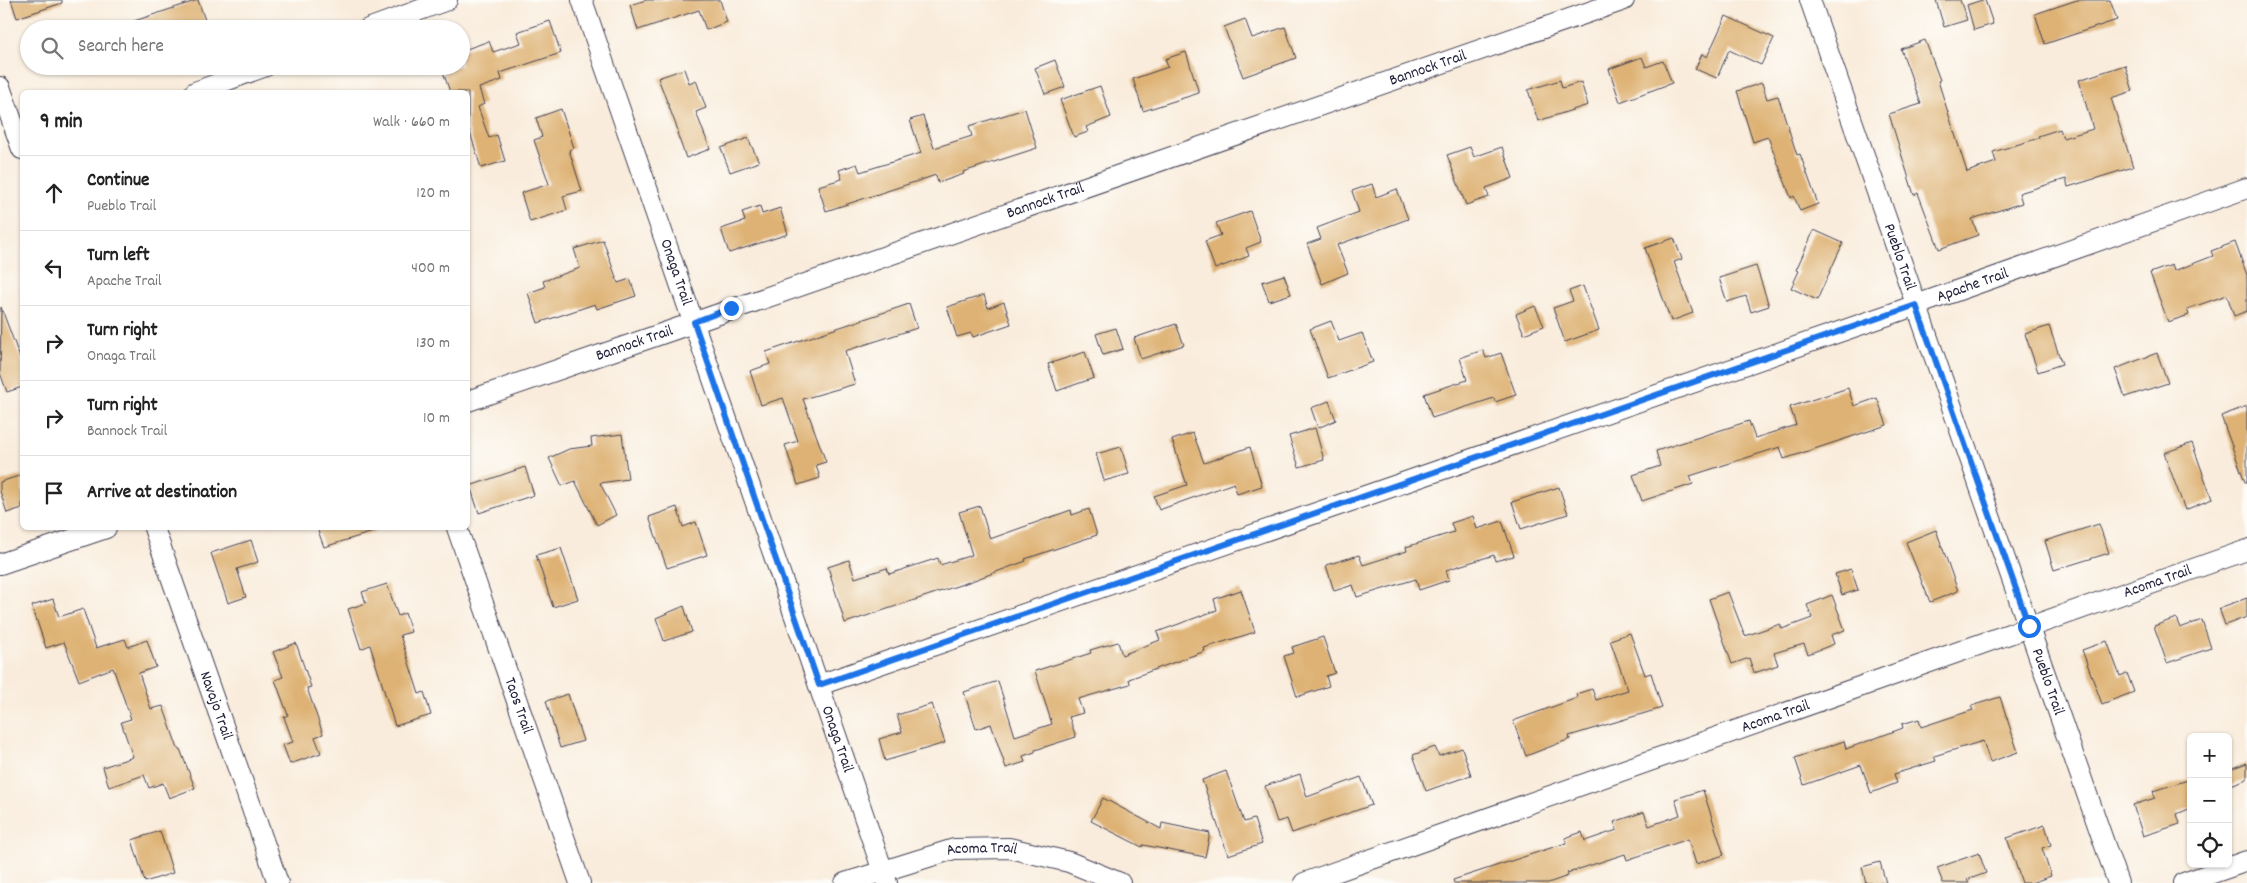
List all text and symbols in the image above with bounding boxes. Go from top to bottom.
search box [20,20,470,75]
icon: search [38,34,66,62]
text: Search here [78,34,164,61]
street label: Bannock Trail [1386,44,1470,92]
text: 9 min [40,108,82,138]
text: Walk · 660 m [373,111,450,134]
text: Continue [87,168,149,195]
street label: Bannock Trail [1004,177,1087,225]
icon: ahead [40,179,68,207]
text: 120 m [416,182,450,205]
text: Pueblo Trail [87,195,156,218]
street label: Pueblo Trail [1877,220,1922,294]
street label: Onaga Trail [654,236,698,309]
text: Turn left [87,243,150,270]
icon: left [40,254,68,282]
text: 400 m [411,257,450,280]
street label: Apache Trail [1934,262,2012,308]
text: Apache Trail [87,270,162,293]
route end [720,297,743,320]
text: Turn right [87,318,158,345]
street label: Bannock Trail [593,319,676,367]
icon: right [40,329,68,357]
text: 130 m [416,332,450,355]
text: Onaga Trail [87,345,156,368]
text: Turn right [87,393,158,420]
icon: right [40,404,68,432]
text: 10 m [423,407,450,430]
text: Bannock Trail [87,420,167,443]
icon: arrive [40,479,68,507]
text: Arrive at destination [87,480,237,507]
street label: Acoma Trail [2120,559,2195,604]
route start [2018,615,2041,638]
street label: Pueblo Trail [2026,645,2070,718]
street label: Navajo Trail [193,668,239,743]
street label: Taos Trail [498,674,539,737]
street label: Acoma Trail [1738,694,1813,739]
street label: Onaga Trail [815,703,859,776]
map controls [2187,733,2232,868]
button: + [2187,733,2232,778]
button: − [2187,778,2232,823]
button: locate [2187,823,2232,868]
street label: Acoma Trail [943,836,1020,862]

